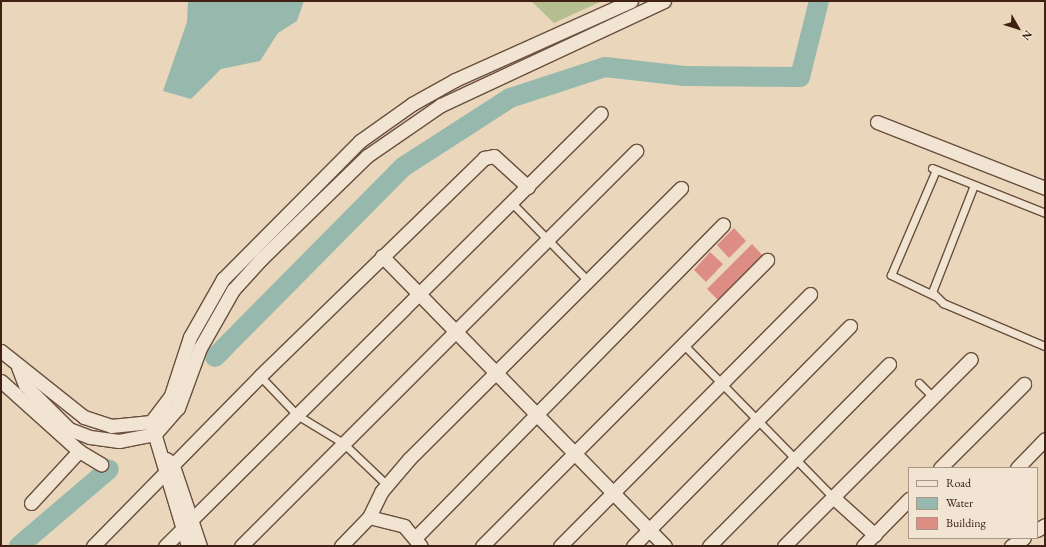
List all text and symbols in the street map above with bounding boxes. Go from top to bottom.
north arrow [998,8,1038,48]
text: N [1019,28,1036,43]
legend [908,467,1038,539]
text: Road [946,475,971,491]
text: Water [946,495,973,511]
text: Building [946,515,986,531]

